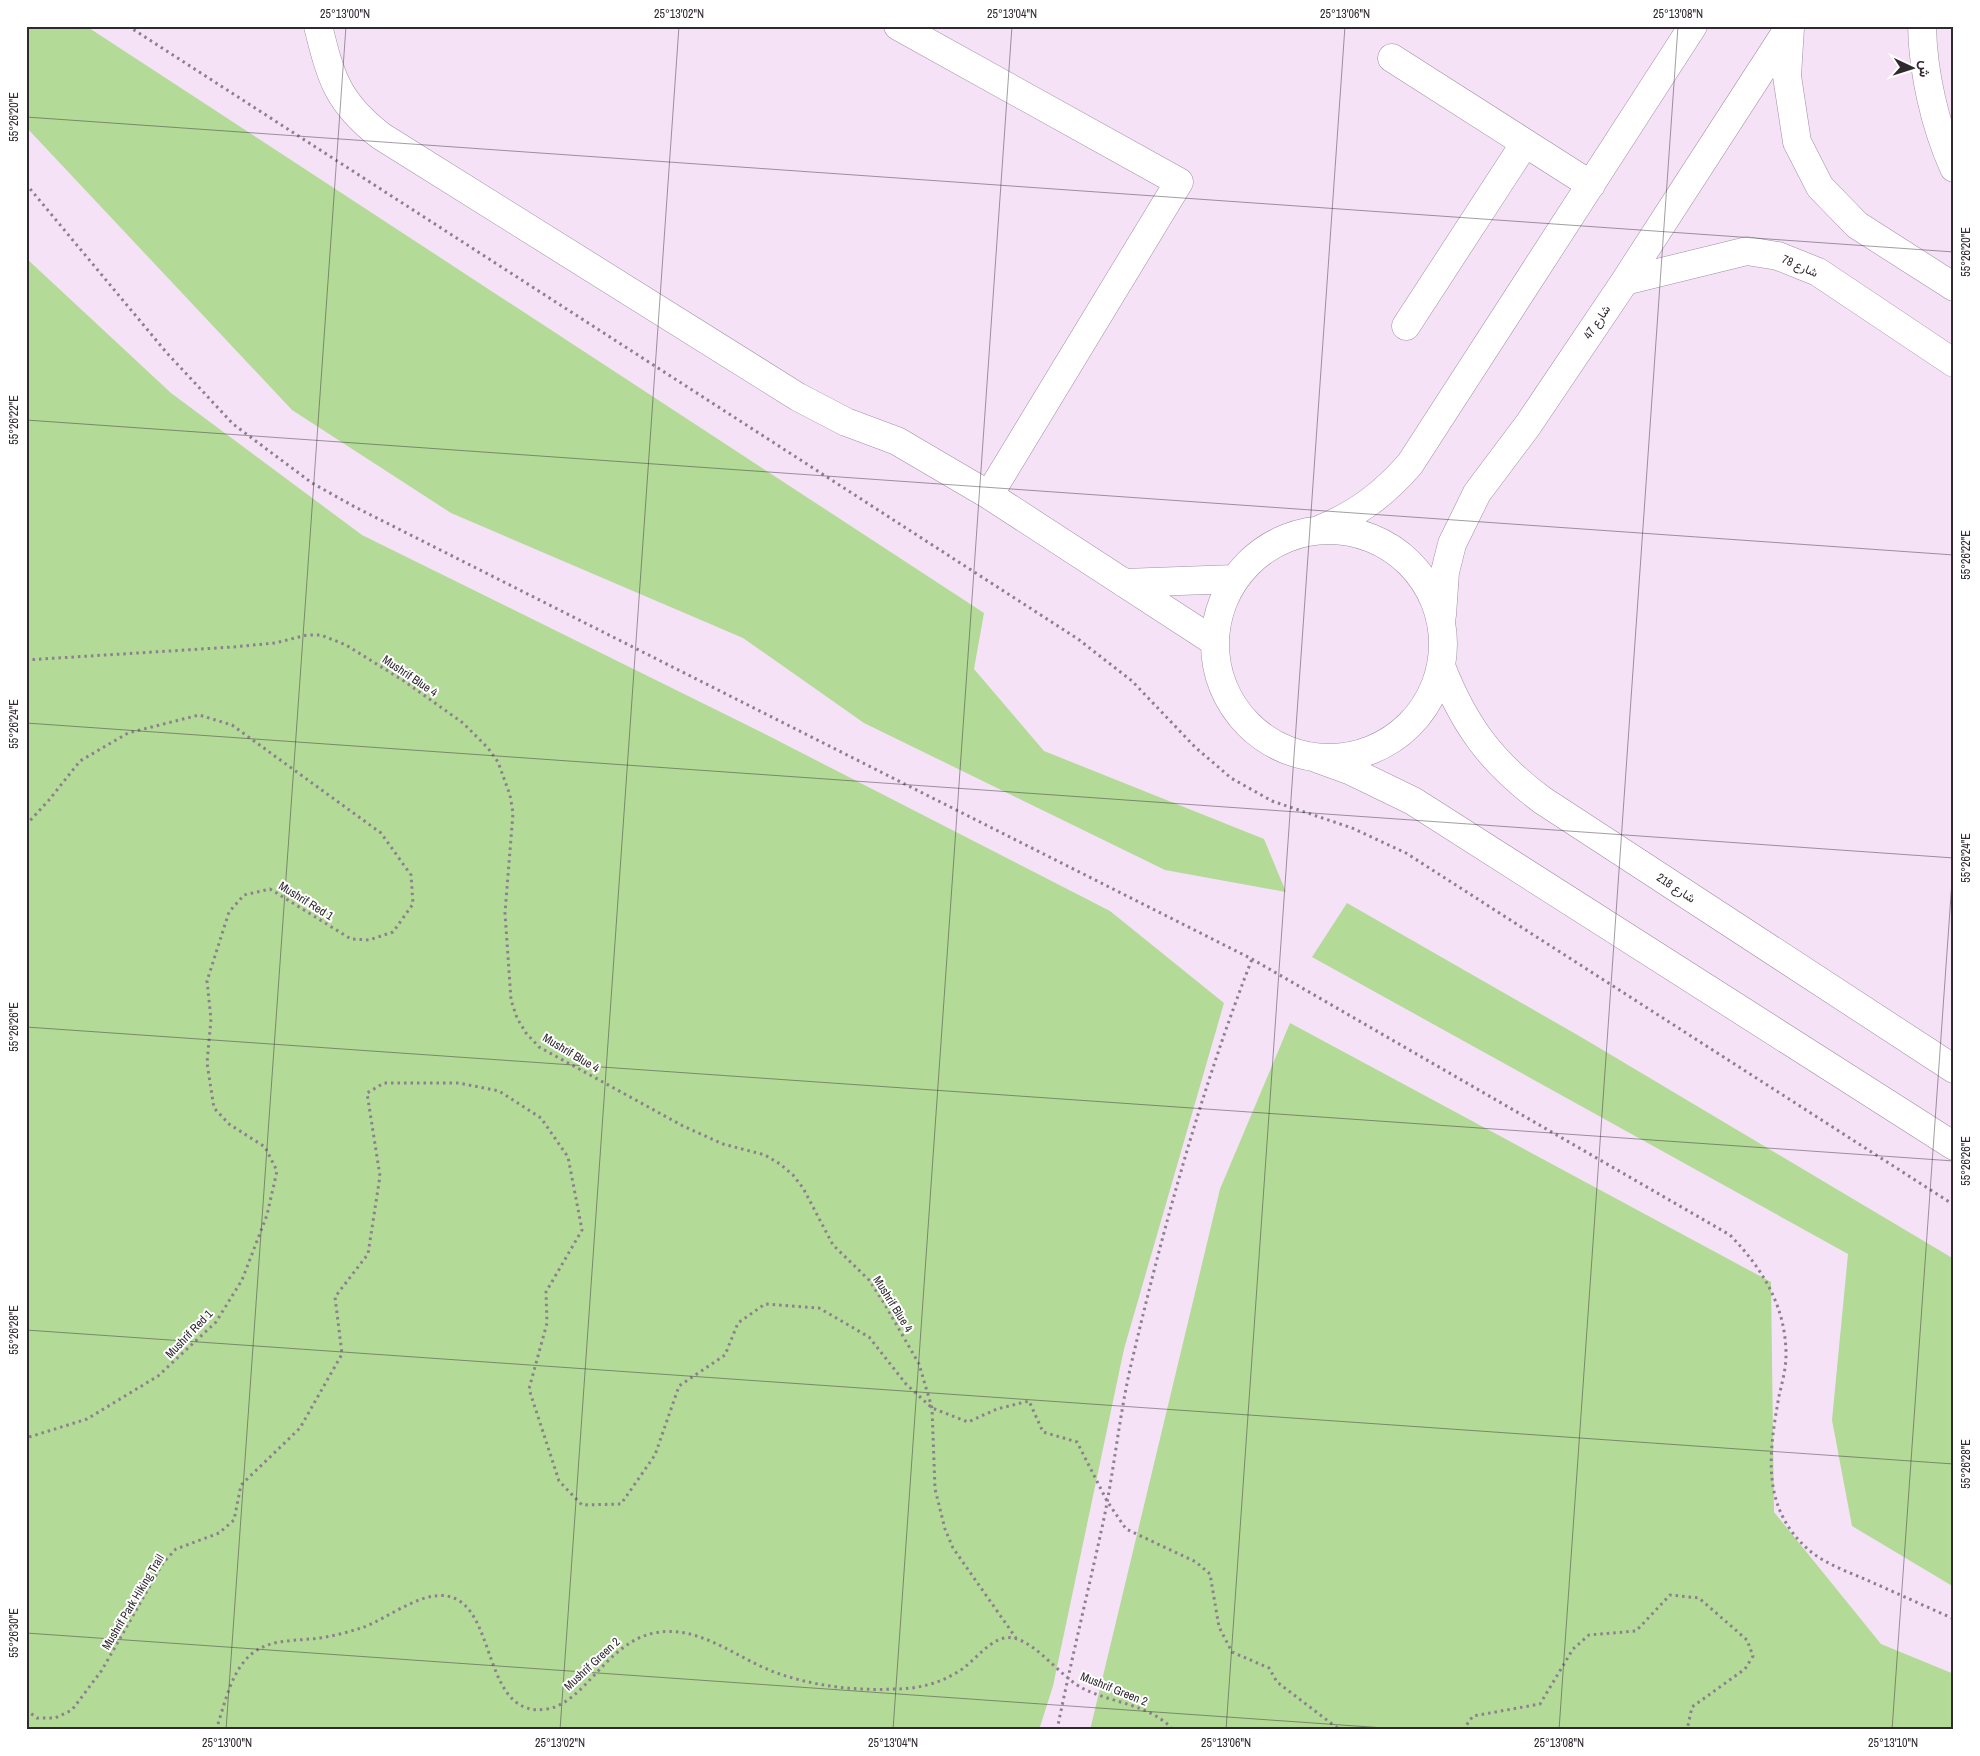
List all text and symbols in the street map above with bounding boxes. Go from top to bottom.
text: 25°13'00"N [320,6,370,22]
text: 25°13'02"N [654,6,704,22]
text: 25°13'04"N [987,6,1037,22]
text: 25°13'06"N [1320,6,1370,22]
text: 25°13'08"N [1653,6,1703,22]
north arrow [1888,42,1938,92]
text: ش [1915,60,1935,78]
text: 55°26'20"E [6,92,22,142]
text: 55°26'20"E [1958,227,1974,277]
street label: شارع 78 [1779,251,1821,282]
street label: شارع 47 [1580,302,1615,343]
text: 55°26'22"E [6,395,22,445]
text: 55°26'22"E [1958,530,1974,580]
street label: Mushrif Blue 4 [379,652,441,701]
text: 55°26'24"E [6,699,22,749]
text: 55°26'24"E [1958,833,1974,883]
street label: شارع 218 [1653,870,1699,907]
street label: Mushrif Red 1 [276,878,337,924]
text: 55°26'26"E [6,1002,22,1052]
street label: Mushrif Blue 4 [540,1030,603,1076]
text: 55°26'26"E [1958,1136,1974,1186]
street label: Mushrif Blue 4 [869,1273,917,1336]
text: 55°26'28"E [6,1305,22,1355]
street label: Mushrif Red 1 [162,1306,217,1362]
text: 55°26'28"E [1958,1439,1974,1489]
street label: Mushrif Park Hiking Trail [98,1551,168,1653]
text: 55°26'30"E [6,1608,22,1658]
street label: Mushrif Green 2 [561,1634,623,1694]
street label: Mushrif Green 2 [1078,1668,1150,1710]
text: 25°13'00"N [202,1735,252,1751]
text: 25°13'02"N [535,1735,585,1751]
text: 25°13'04"N [868,1735,918,1751]
text: 25°13'06"N [1201,1735,1251,1751]
text: 25°13'08"N [1534,1735,1584,1751]
text: 25°13'10"N [1868,1735,1918,1751]

